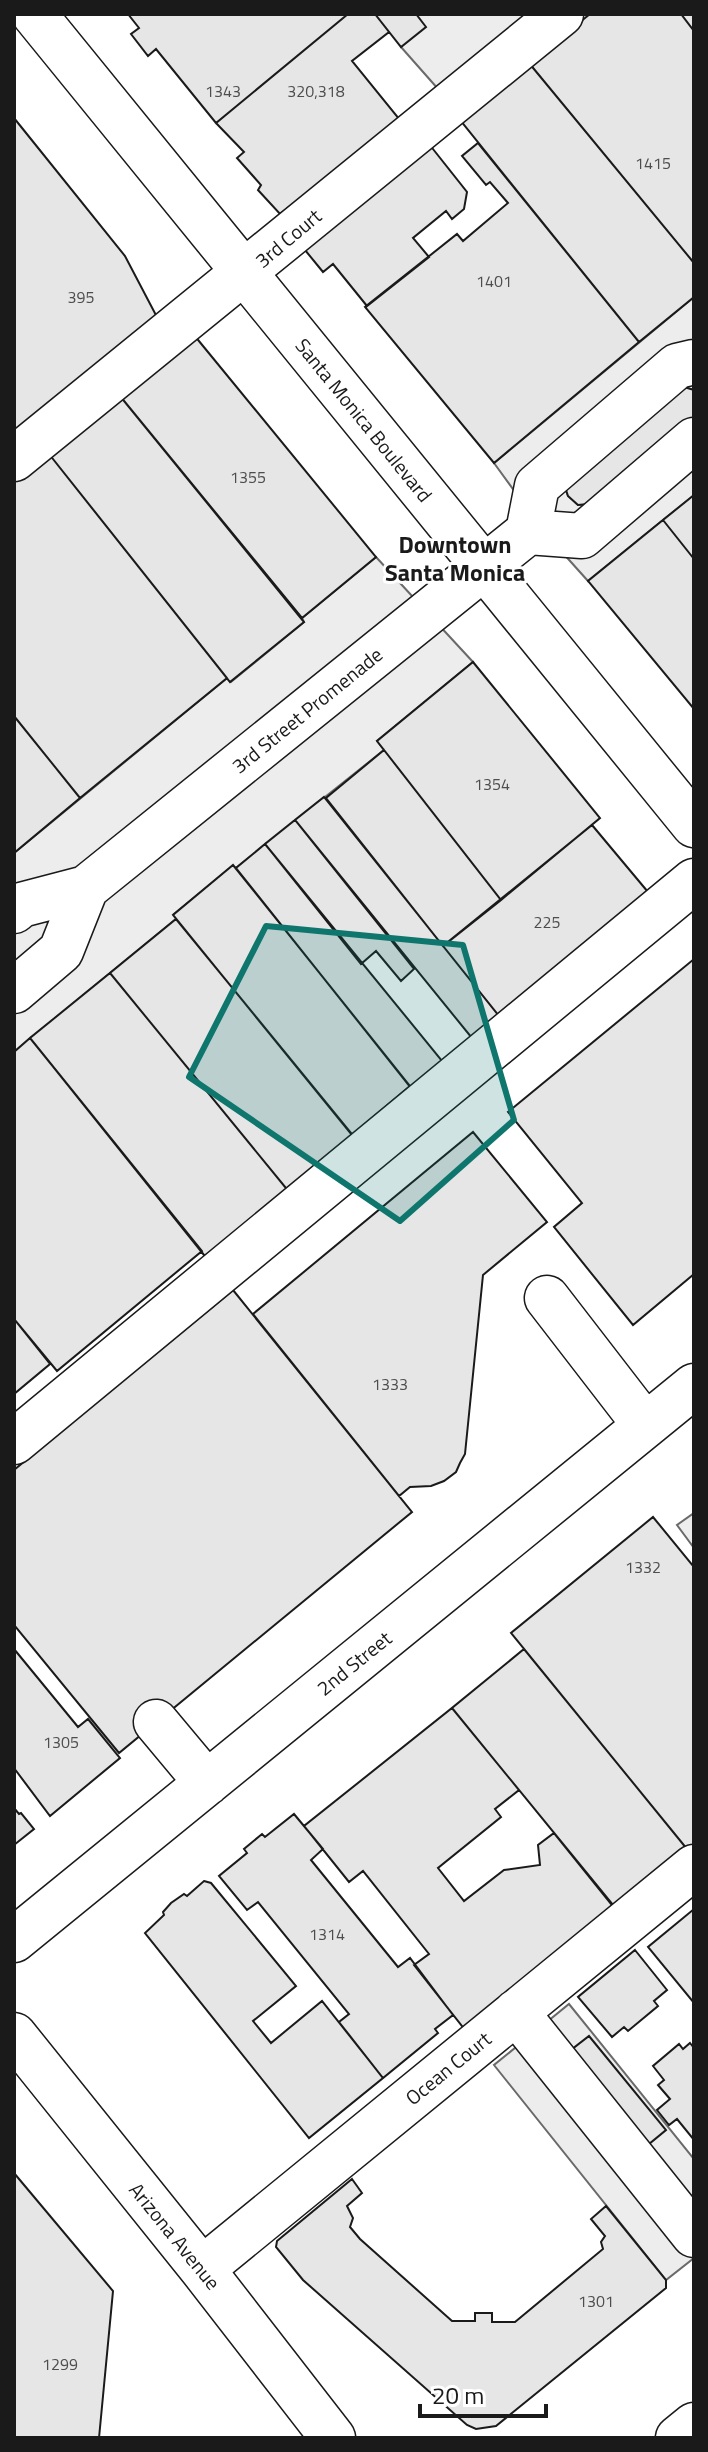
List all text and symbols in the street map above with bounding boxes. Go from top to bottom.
house number: 1343 [205,79,241,103]
house number: 320,318 [287,79,345,103]
house number: 1415 [635,151,671,175]
street label: 3rd Court [248,201,328,275]
house number: 1401 [476,269,512,293]
house number: 395 [68,285,94,309]
street label: Santa Monica Boulevard [288,331,440,509]
house number: 1355 [230,465,266,489]
district label: Downtown Santa Monica [385,526,525,590]
street label: 3rd Street Promenade [225,639,389,781]
house number: 1354 [474,772,510,796]
house number: 225 [534,910,560,934]
house number: 1333 [372,1372,408,1396]
house number: 1332 [625,1555,661,1579]
street label: 2nd Street [310,1623,398,1703]
house number: 1305 [43,1730,79,1754]
house number: 1314 [309,1922,345,1946]
street label: Ocean Court [398,2024,498,2112]
street label: Arizona Avenue [122,2176,228,2296]
house number: 1301 [578,2289,614,2313]
house number: 1299 [42,2352,78,2376]
scale bar [420,2368,546,2418]
text: 20 m [432,2377,484,2413]

